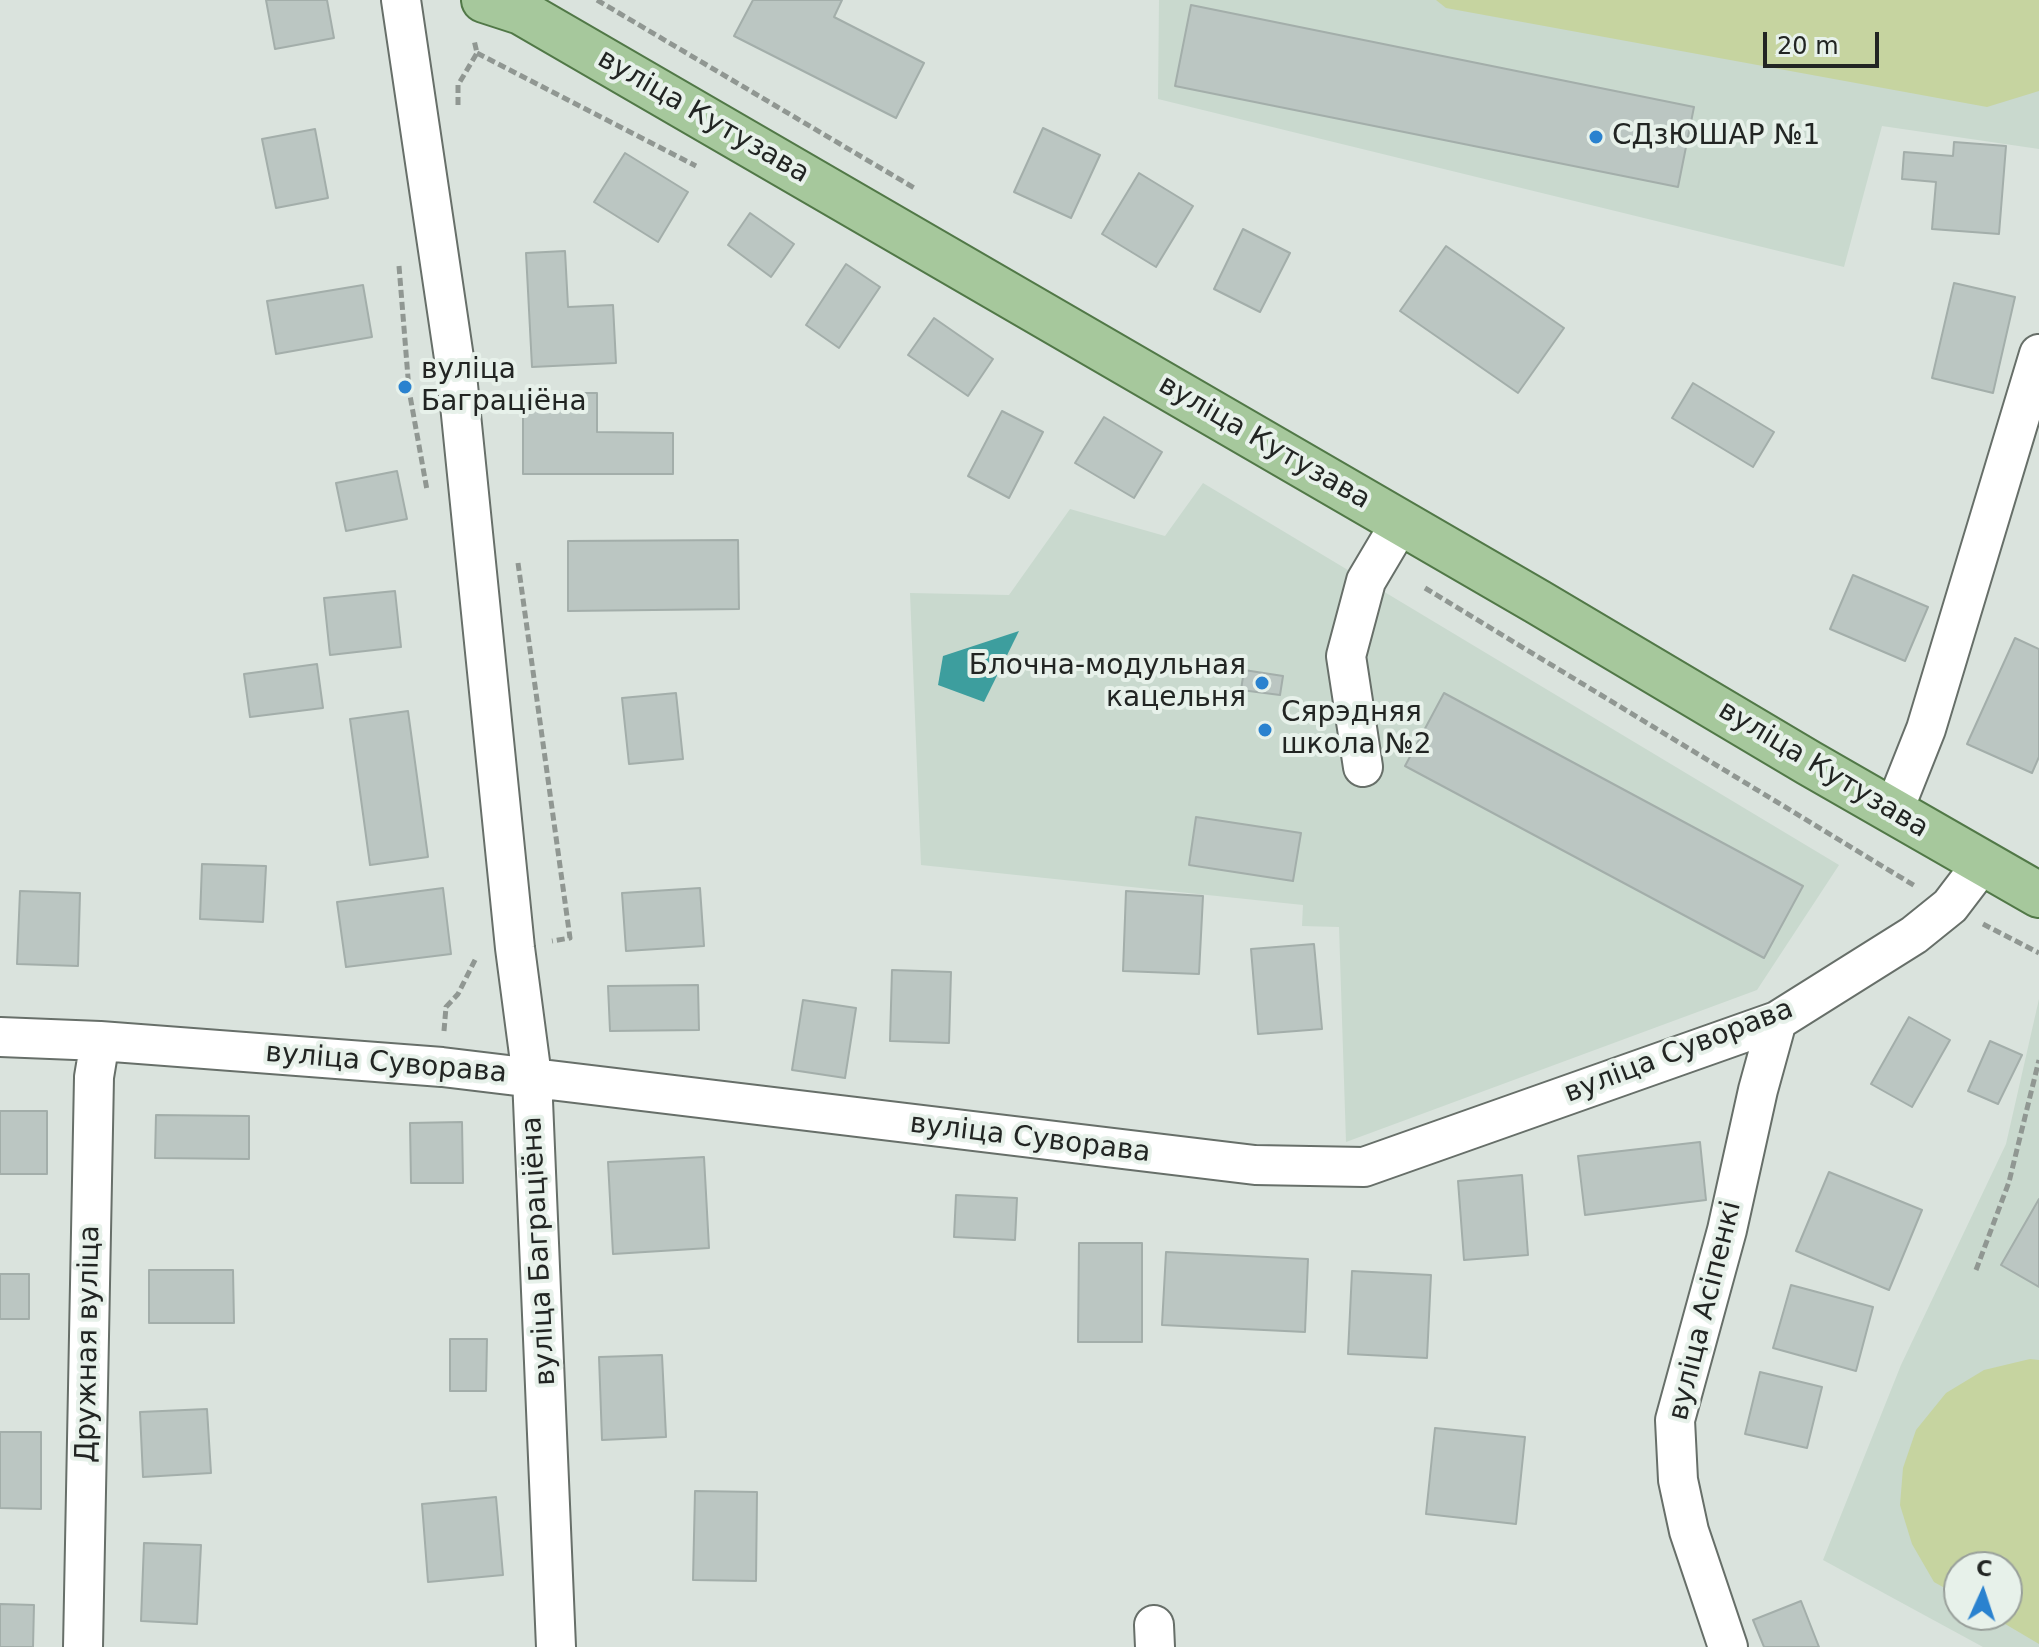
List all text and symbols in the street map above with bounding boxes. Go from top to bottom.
scale bar [1767,16,1883,66]
text: 20 m [1777,32,1839,60]
street label: вуліца Кутузава [591,43,815,191]
place label: СДзЮШАР №1 [1612,120,1820,154]
marker: СДзЮШАР №1 [1587,128,1605,146]
place label: вуліца Баграціёна [421,354,587,420]
street label: вуліца Кутузава [1152,369,1376,517]
marker: вуліца Баграціёна [396,378,414,396]
place label: Блочна-модульная кацельня [969,650,1246,716]
marker: Блочна-модульная кацельня [1253,674,1271,692]
street label: вуліца Кутузава [1712,694,1934,846]
place label: Сярэдняя школа №2 [1281,697,1432,763]
marker: Сярэдняя школа №2 [1256,721,1274,739]
street label: вуліца Суворава [1560,993,1798,1111]
street label: вуліца Суворава [264,1037,508,1091]
street label: вуліца Суворава [908,1108,1152,1170]
street label: вуліца Баграціёна [516,1116,564,1386]
street label: вуліца Асіпенкі [1663,1198,1749,1424]
street label: Дружная вуліца [70,1225,108,1463]
north arrow [1943,1551,2023,1631]
text: С [1975,1556,1993,1581]

